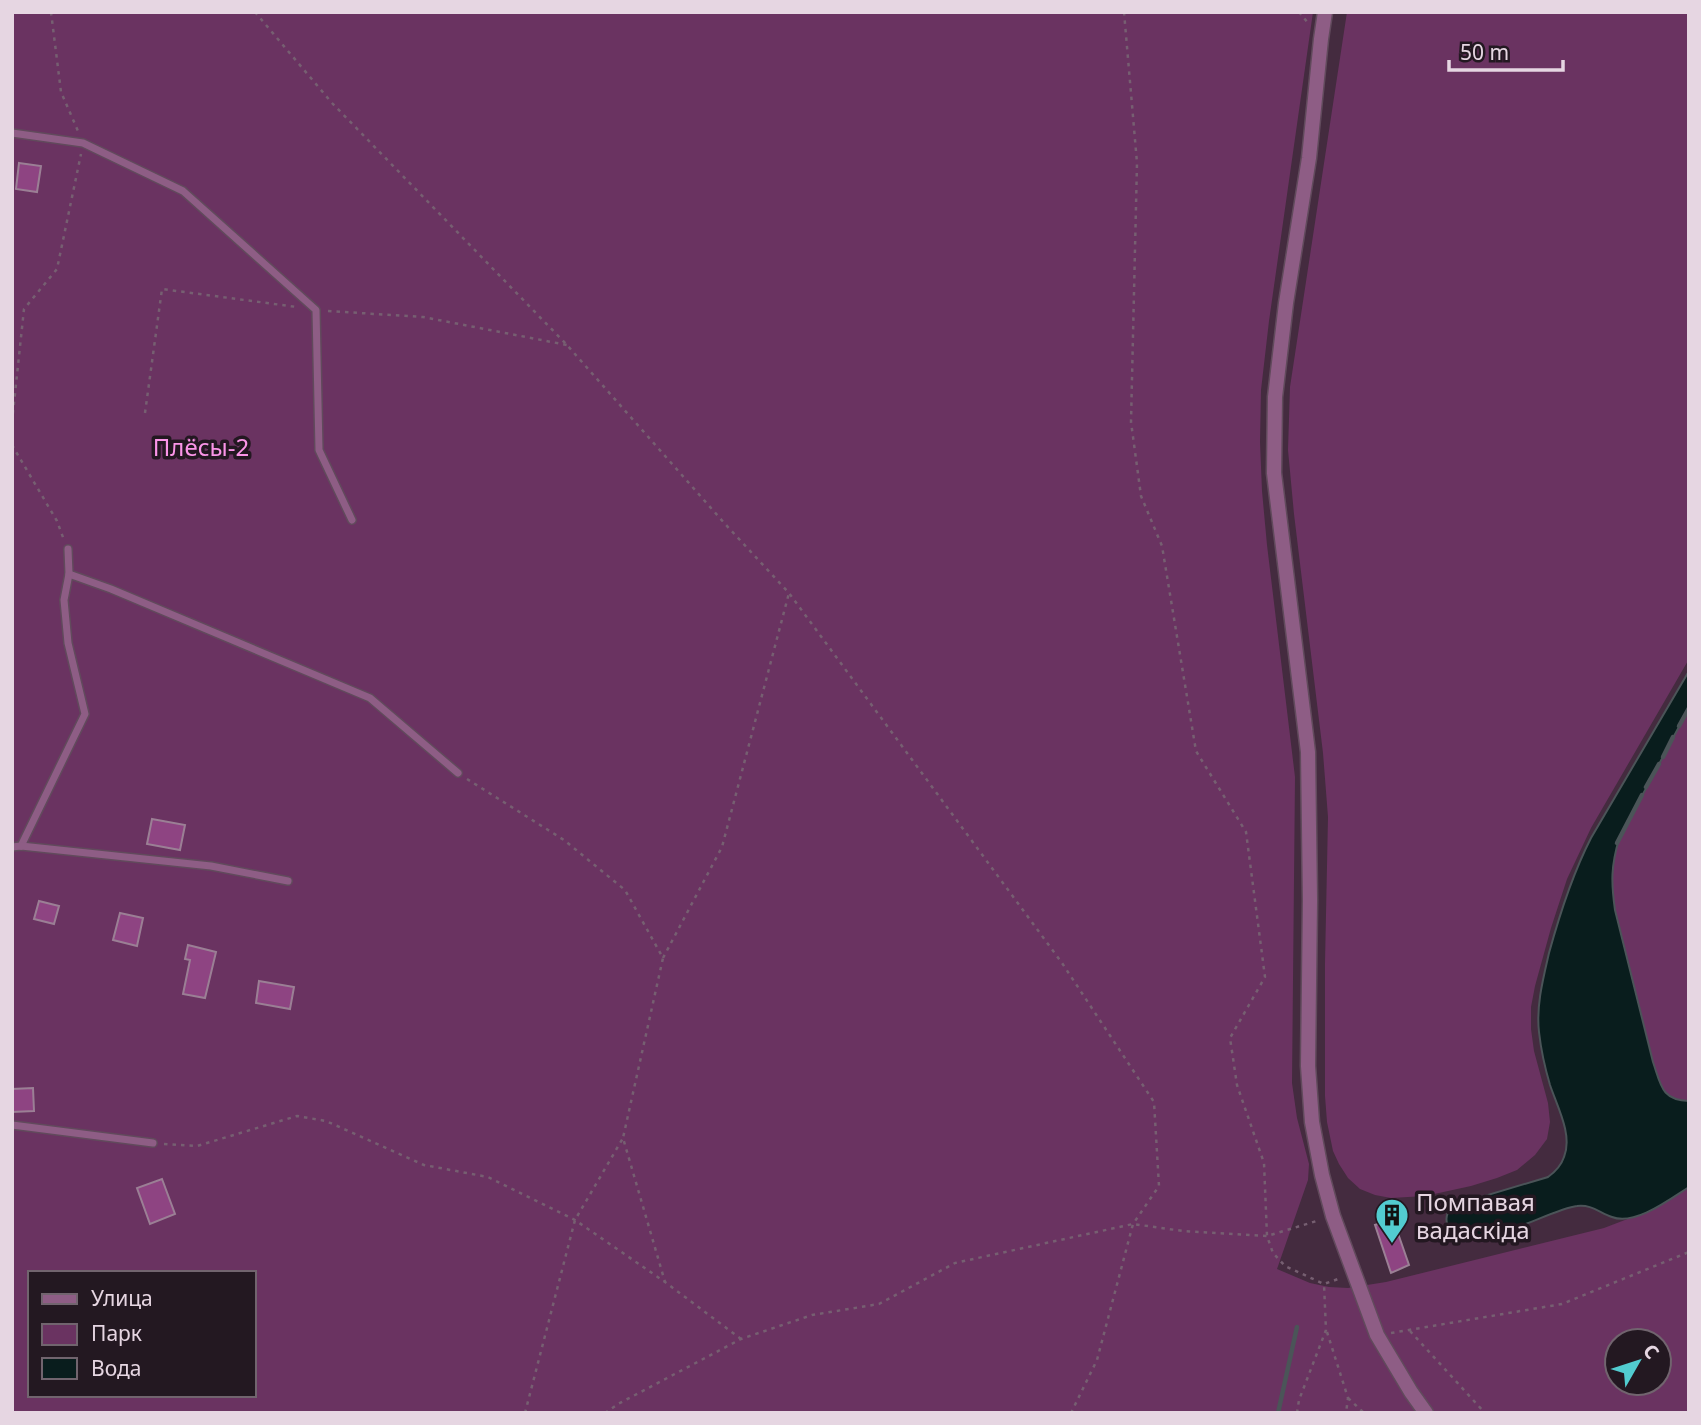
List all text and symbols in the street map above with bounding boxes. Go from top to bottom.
scale bar [1449,28,1563,72]
text: 50 m [1460,38,1509,66]
park label: Плёсы-2 [153,430,249,463]
place label: Помпавая вадаскіда [1416,1185,1535,1246]
building icon: Помпавая вадаскіда [1373,1196,1411,1245]
legend [28,1271,256,1397]
text: Улица [91,1284,153,1312]
text: Парк [91,1319,142,1347]
north arrow [1603,1327,1673,1397]
text: С [1637,1338,1665,1364]
text: Вода [91,1354,141,1382]

